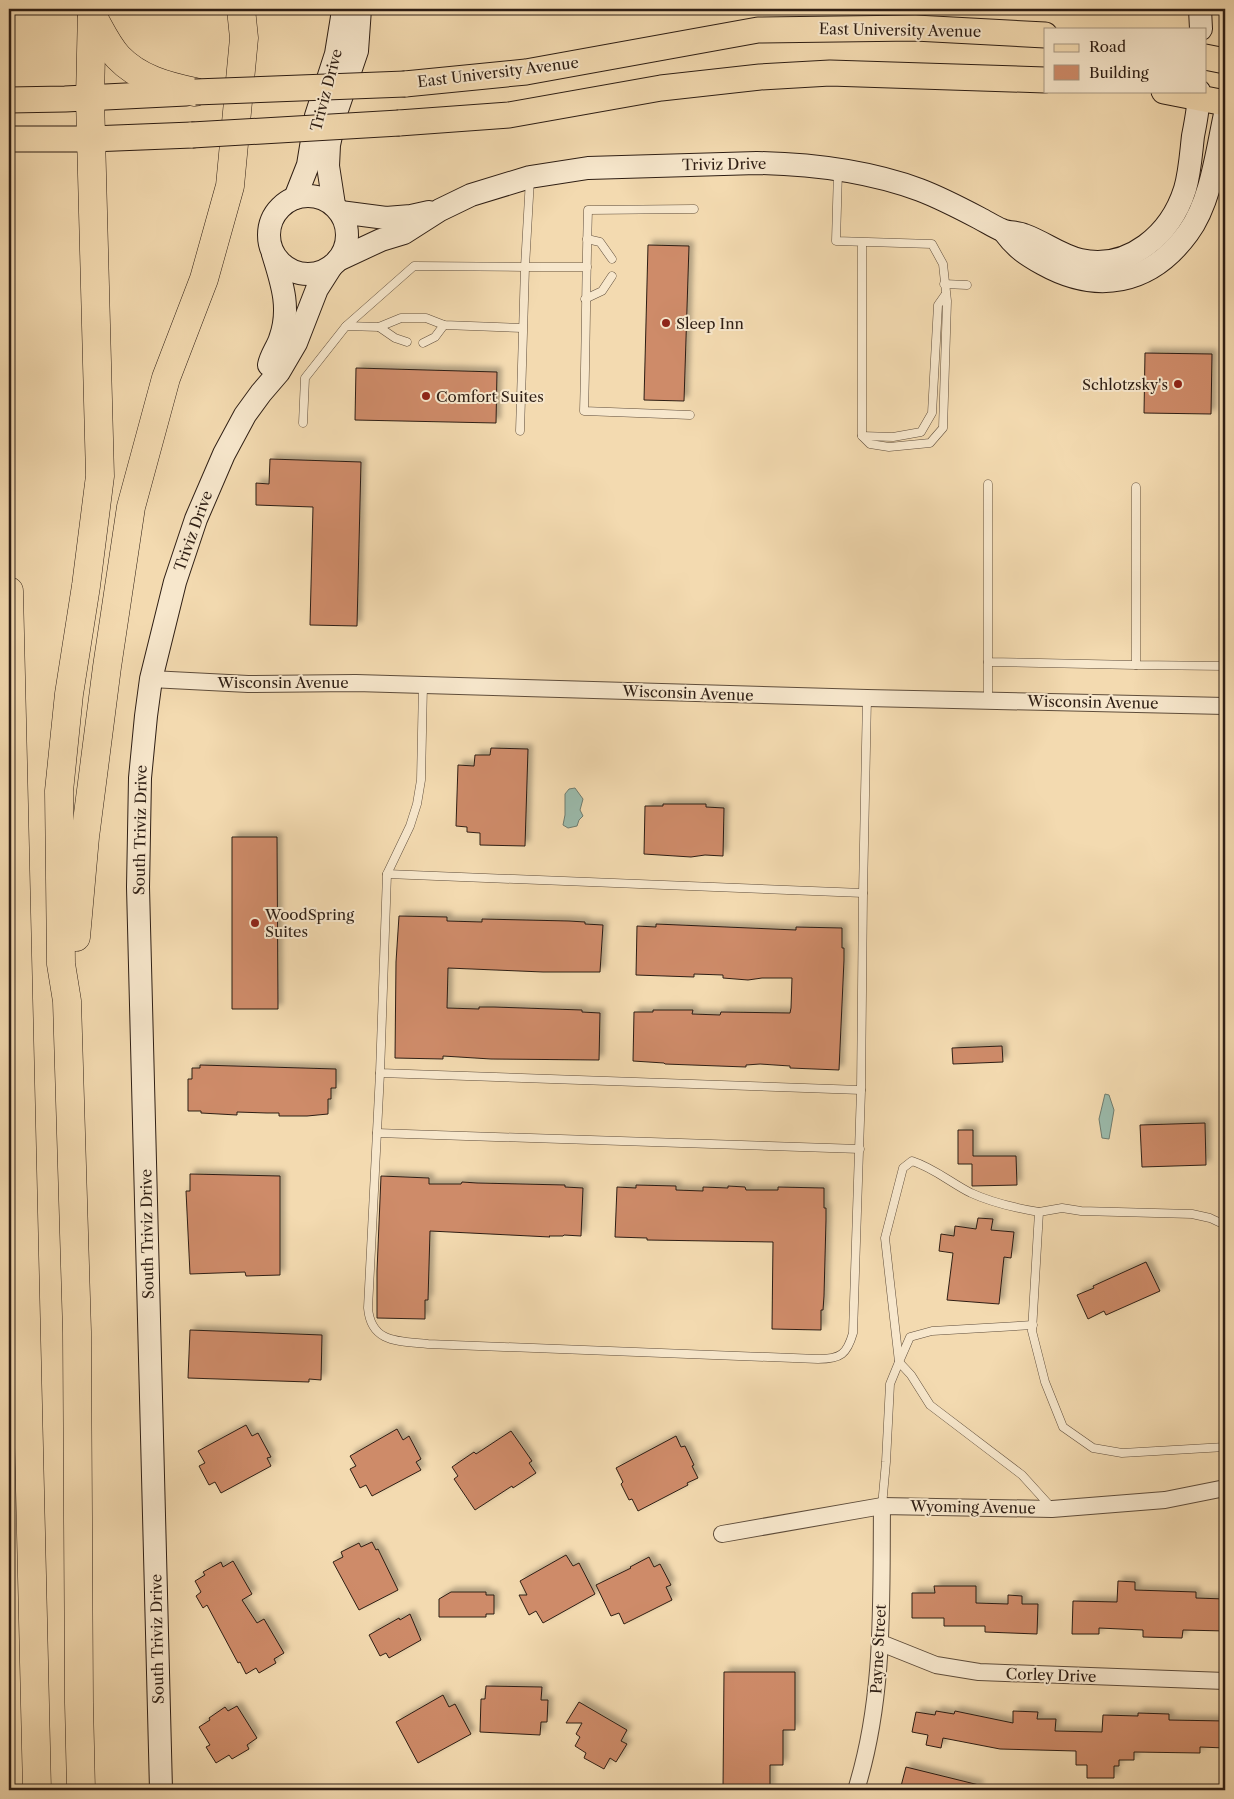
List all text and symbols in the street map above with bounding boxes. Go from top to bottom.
street label: East University Avenue [819,19,981,41]
legend [1044,28,1206,92]
text: Road [1089,37,1126,56]
street label: Triviz Drive [306,47,346,133]
street label: East University Avenue [416,53,580,91]
text: Building [1089,63,1149,82]
street label: Triviz Drive [682,154,766,174]
place label: Sleep Inn [676,314,745,333]
marker: Sleep Inn [660,317,672,329]
place label: Schlotzsky's [1082,375,1168,394]
marker: Schlotzsky's [1172,378,1184,390]
place label: Comfort Suites [436,387,544,406]
marker: Comfort Suites [420,390,432,402]
street label: Triviz Drive [170,488,216,574]
street label: Wisconsin Avenue [216,673,349,692]
street label: Wisconsin Avenue [621,681,754,705]
street label: Wisconsin Avenue [1026,691,1159,713]
street label: South Triviz Drive [129,765,151,895]
place label: WoodSpring Suites [264,905,354,941]
marker: WoodSpring Suites [249,917,261,929]
street label: South Triviz Drive [136,1169,158,1299]
street label: Wyoming Avenue [909,1496,1036,1518]
street label: South Triviz Drive [146,1574,168,1704]
street label: Payne Street [866,1603,890,1694]
street label: Corley Drive [1005,1664,1097,1686]

